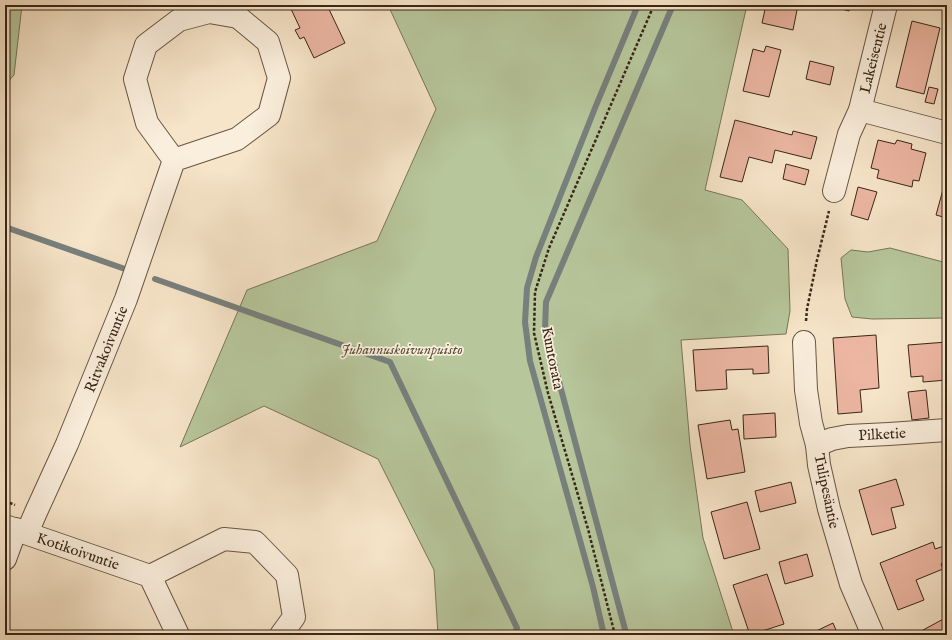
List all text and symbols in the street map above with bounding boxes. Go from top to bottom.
street label: Lakeisentie [856,21,891,95]
street label: Ritvakoivuntie [80,303,133,395]
street label: Kuntorata [537,325,568,391]
park label: Juhannuskoivunpuisto [341,340,463,359]
street label: Pilketie [858,424,906,445]
street label: Tulipesäntie [809,452,844,530]
street label: Kotikoivuntie [34,528,122,575]

